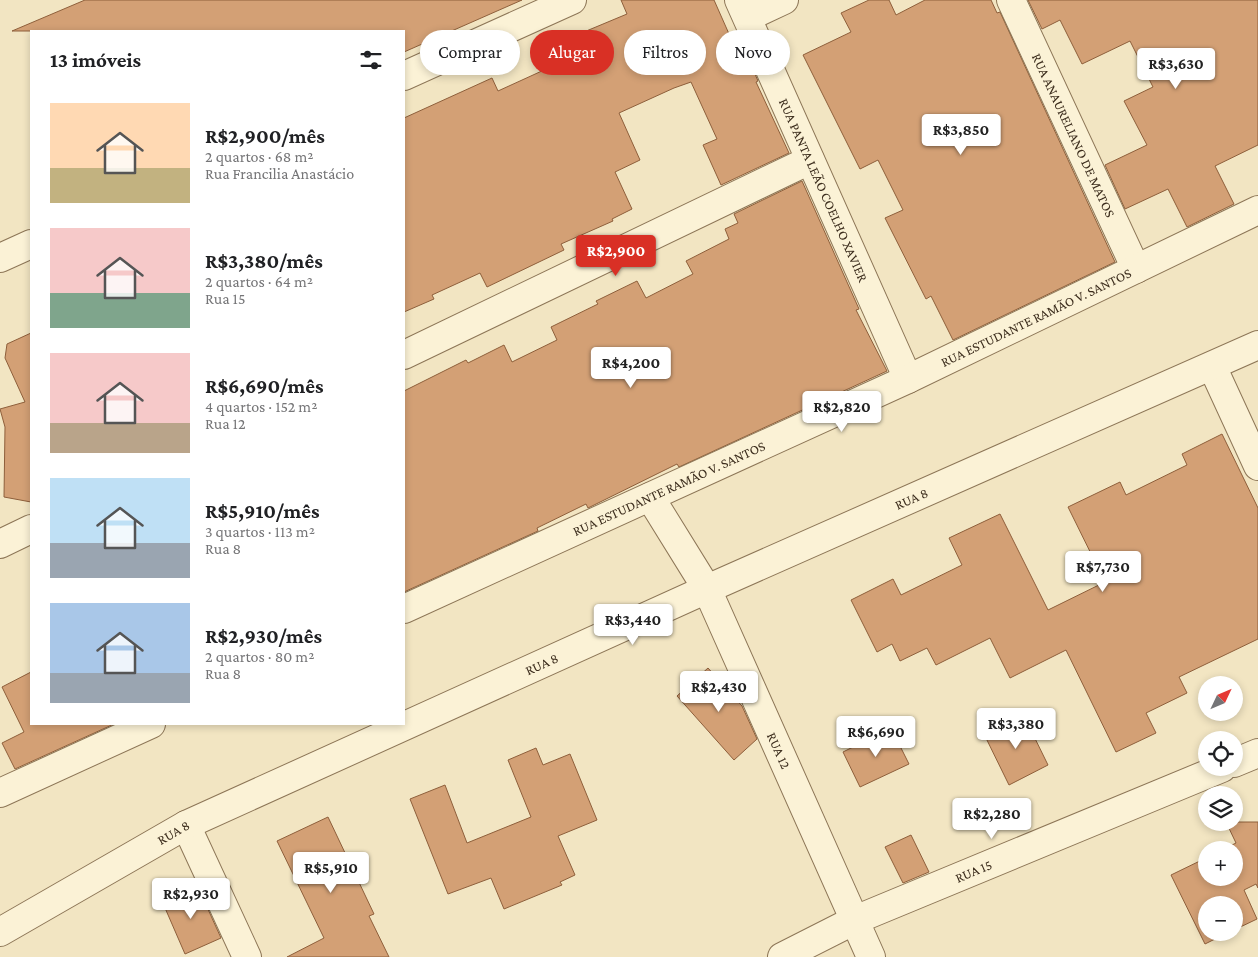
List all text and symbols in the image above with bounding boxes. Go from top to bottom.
chip: Comprar [420,30,520,75]
chip: Alugar [530,30,614,75]
chip: Filtros [624,30,706,75]
chip: Novo [716,30,790,75]
icon: filters [357,46,385,74]
text: 13 imóveis [50,48,141,72]
pin: R$3,630 [1130,48,1222,90]
street label: RUA ANAURELIANO DE MATOS [1029,51,1119,220]
text: R$3,630 [1148,55,1204,72]
street label: RUA PANTA LEÃO COELHO XAVIER [776,96,872,284]
pin: R$3,850 [915,114,1007,156]
text: R$3,850 [933,121,989,138]
icon: home [90,123,150,183]
text: R$2,900/mês [205,124,325,148]
text: 2 quartos · 68 m² [205,148,313,165]
text: Rua Francilia Anastácio [205,165,354,182]
pin: R$2,900 [570,234,662,277]
text: R$2,900 [587,242,645,259]
icon: home [90,248,150,308]
text: R$3,380/mês [205,249,323,273]
street label: RUA ESTUDANTE RAMÃO V. SANTOS [938,264,1134,370]
text: 2 quartos · 64 m² [205,273,313,290]
text: Rua 15 [205,290,245,307]
pin: R$4,200 [585,346,677,389]
text: R$4,200 [602,354,660,371]
icon: home [90,373,150,433]
text: R$6,690/mês [205,374,324,398]
pin: R$2,820 [796,390,888,433]
text: 4 quartos · 152 m² [205,398,317,415]
text: R$2,820 [813,398,871,415]
text: Rua 12 [205,415,246,432]
street label: RUA ESTUDANTE RAMÃO V. SANTOS [570,437,768,539]
street label: RUA 8 [892,484,930,513]
icon: home [90,498,150,558]
text: R$5,910/mês [205,499,320,523]
text: 3 quartos · 113 m² [205,523,315,540]
text: Rua 8 [205,540,241,557]
pin: R$7,730 [1057,550,1149,593]
text: R$7,730 [1076,558,1130,575]
pin: R$3,440 [587,604,679,646]
text: R$3,440 [605,611,661,628]
icon: home [90,623,150,683]
text: R$2,930/mês [205,624,322,648]
text: 2 quartos · 80 m² [205,648,314,665]
street label: RUA 8 [523,649,561,678]
text: Rua 8 [205,665,241,682]
pin: R$2,430 [673,670,765,713]
north arrow [1198,676,1242,721]
map controls [1198,676,1243,941]
text: R$2,430 [691,678,747,695]
pin: R$3,380 [970,708,1062,750]
text: R$3,380 [988,715,1044,732]
pin: R$6,690 [830,716,922,758]
text: R$6,690 [847,723,905,740]
street label: RUA 12 [764,730,794,772]
button: locate [1198,731,1243,776]
button: layers [1198,786,1243,831]
pin: R$2,280 [946,798,1038,840]
text: R$2,280 [963,805,1021,822]
street label: RUA 8 [154,817,192,848]
button: + [1198,841,1243,886]
pin: R$5,910 [285,852,377,894]
street label: RUA 15 [953,856,994,886]
text: R$5,910 [304,859,358,876]
pin: R$2,930 [145,878,237,920]
text: R$2,930 [163,885,219,902]
button: − [1198,896,1243,941]

